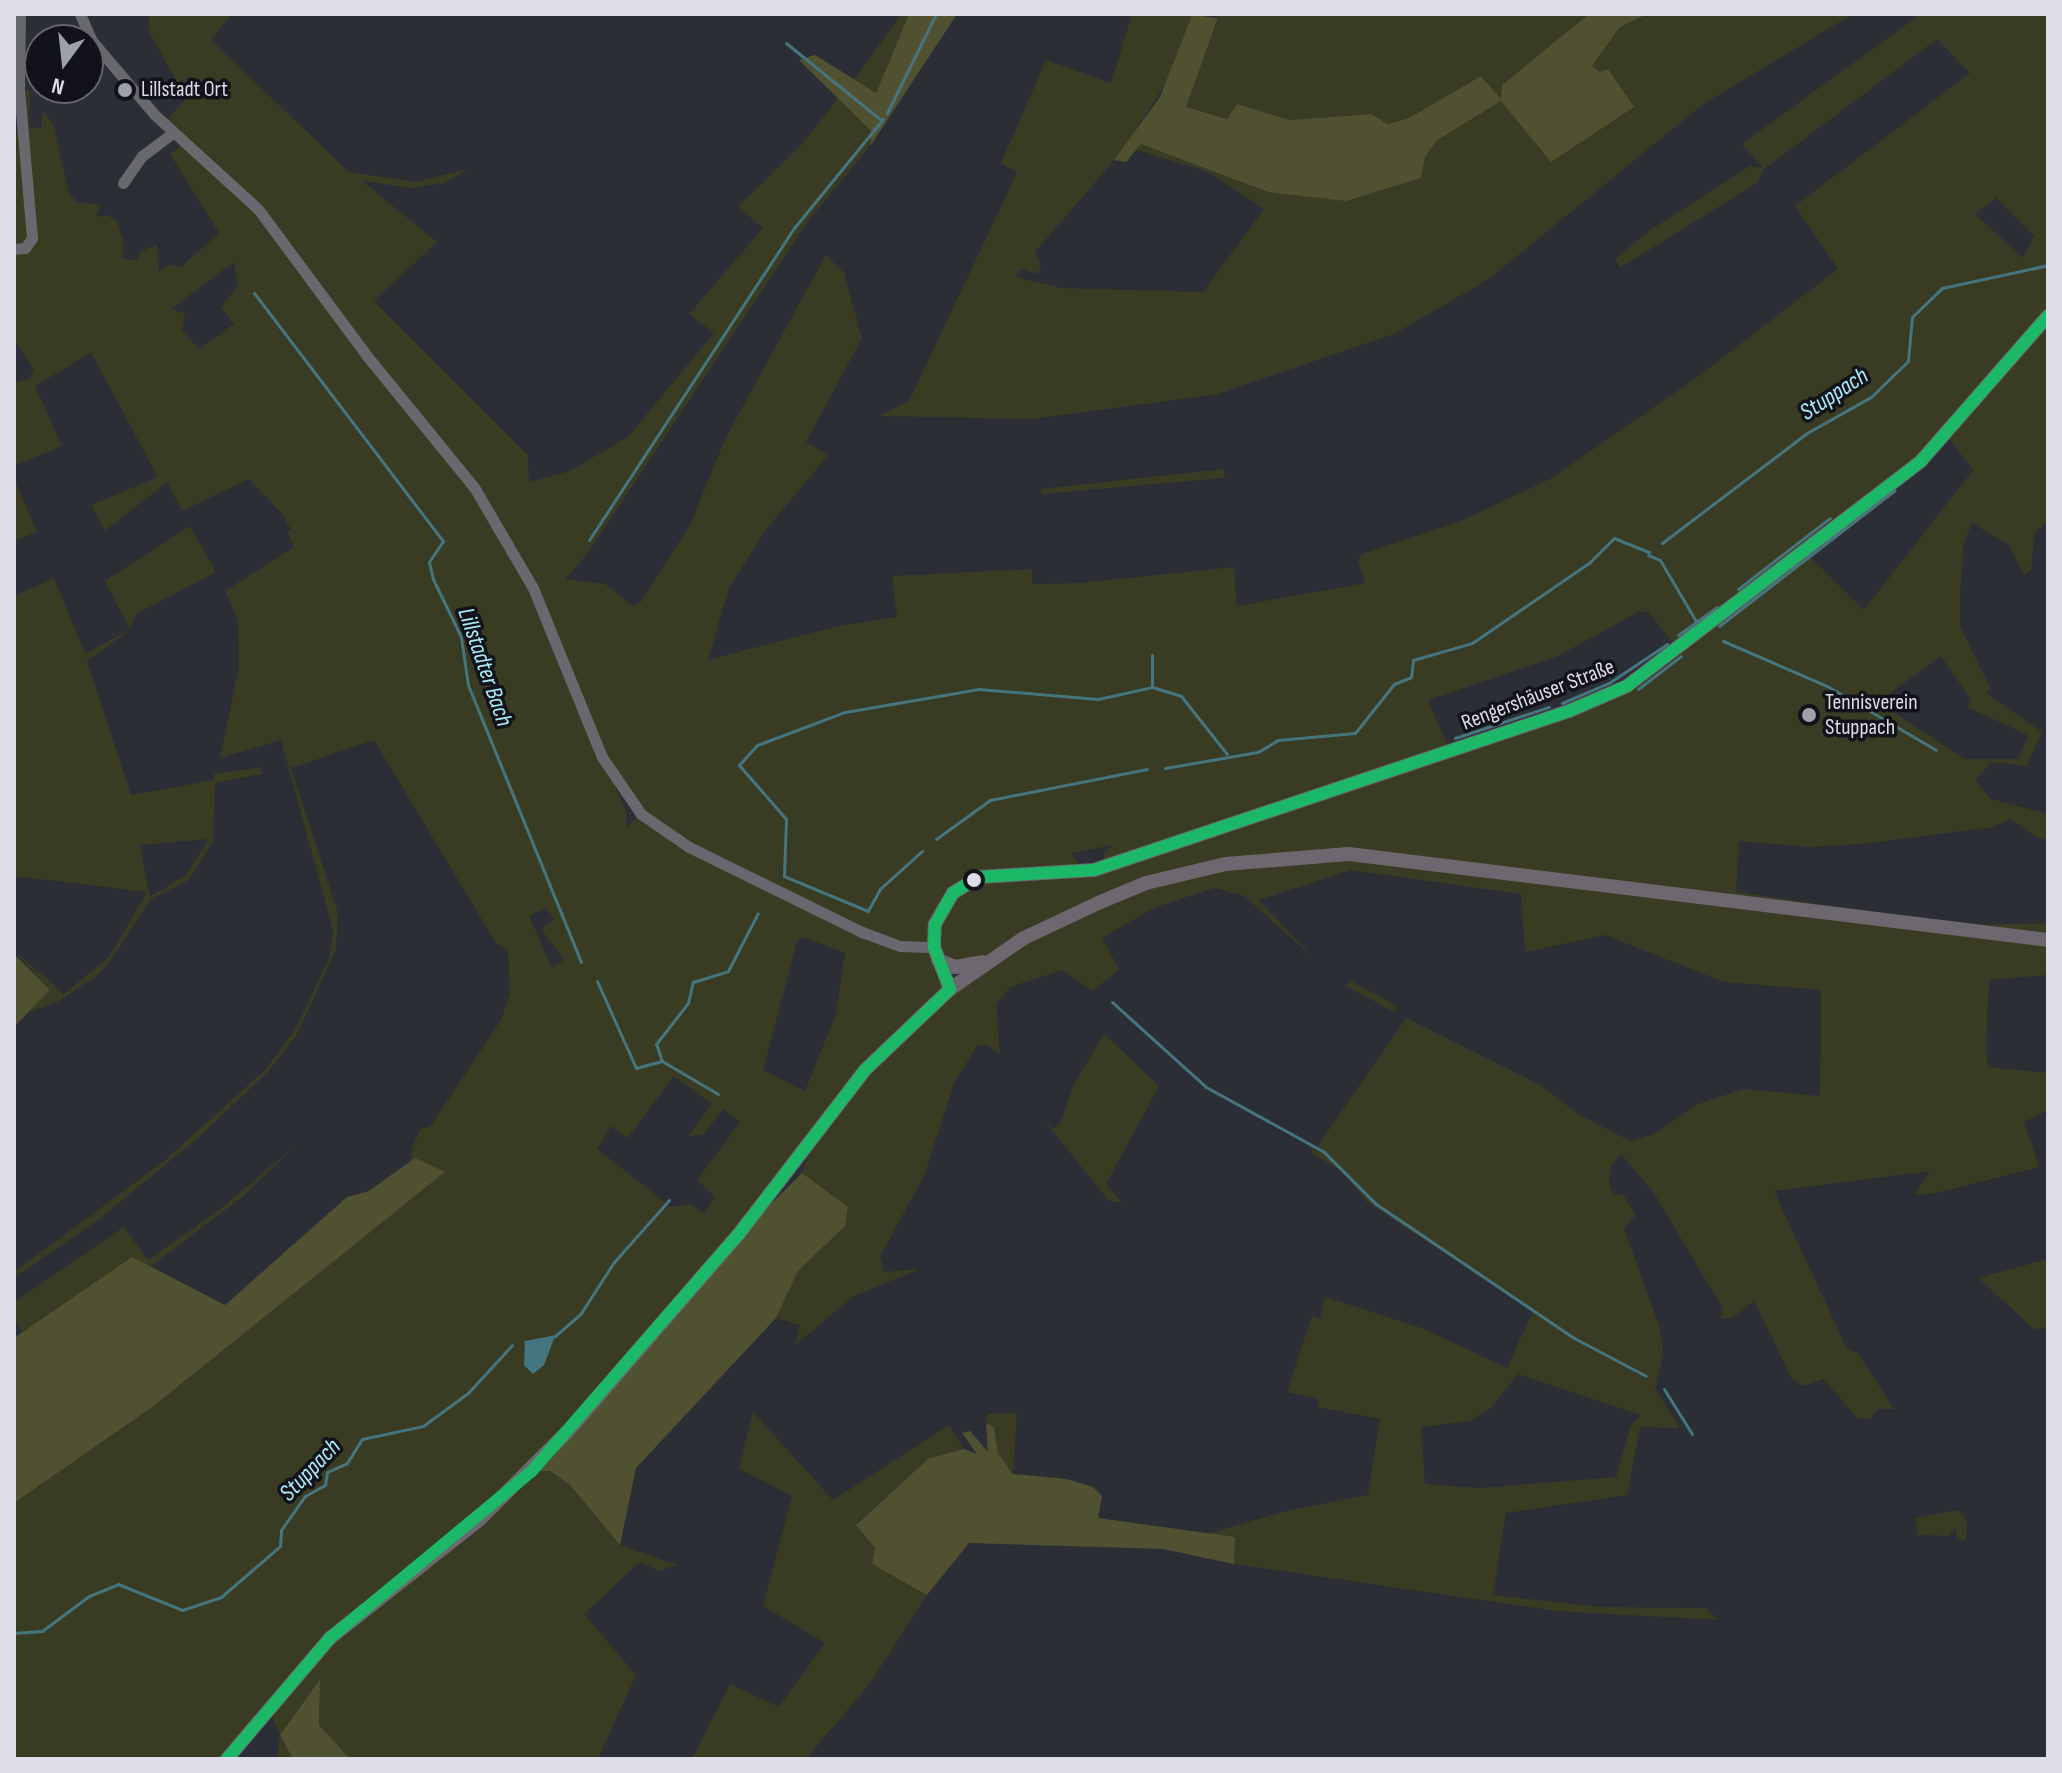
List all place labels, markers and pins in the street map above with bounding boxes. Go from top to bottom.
place label: Lillstadt Ort [141,77,228,103]
marker: Lillstadt Ort [116,81,134,99]
place label: Tennisverein Stuppach [1825,689,1918,740]
marker: Tennisverein Stuppach [1800,706,1818,724]
unlabelled marker [966,872,982,888]

